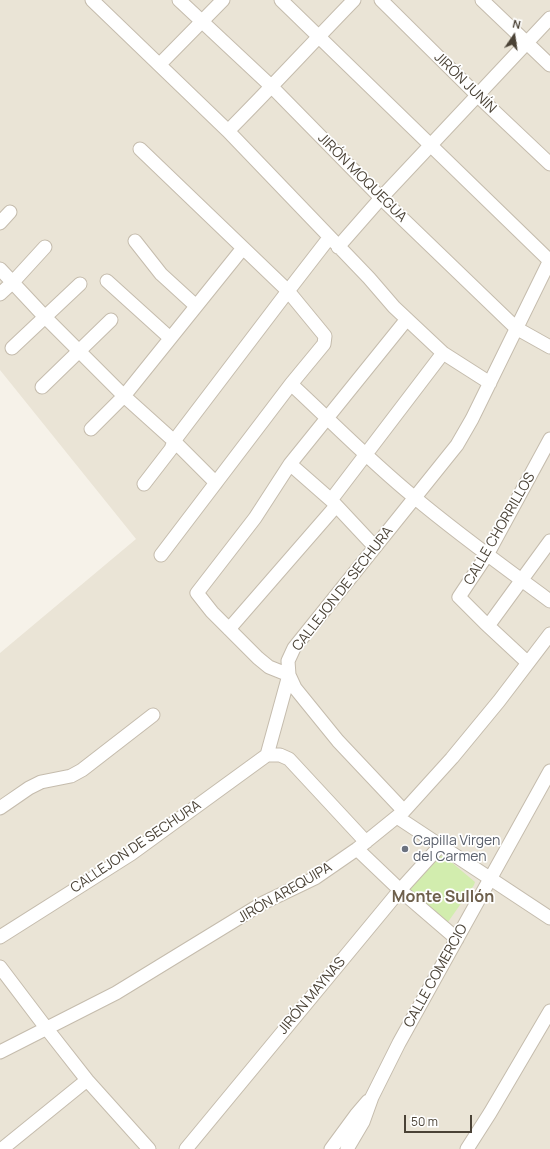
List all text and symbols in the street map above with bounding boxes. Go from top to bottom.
north arrow [494,16,534,56]
text: N [511,16,522,32]
street label: JIRÓN JUNÍN [430,49,500,117]
street label: JIRÓN MOQUEGUA [314,130,410,226]
street label: CALLE CHORRILLOS [461,470,539,588]
street label: CALLEJON DE SECHURA [289,523,397,655]
street label: CALLEJON DE SECHURA [68,797,204,897]
place label: Capilla Virgen del Carmen [413,833,500,866]
marker: Capilla Virgen del Carmen [400,844,410,854]
street label: JIRÓN AREQUIPA [235,859,335,927]
district label: Monte Sullón [392,888,494,908]
street label: CALLE COMERCIO [401,921,471,1031]
street label: JIRÓN MAYNAS [275,954,349,1038]
scale bar [406,1107,474,1133]
text: 50 m [411,1113,438,1130]

